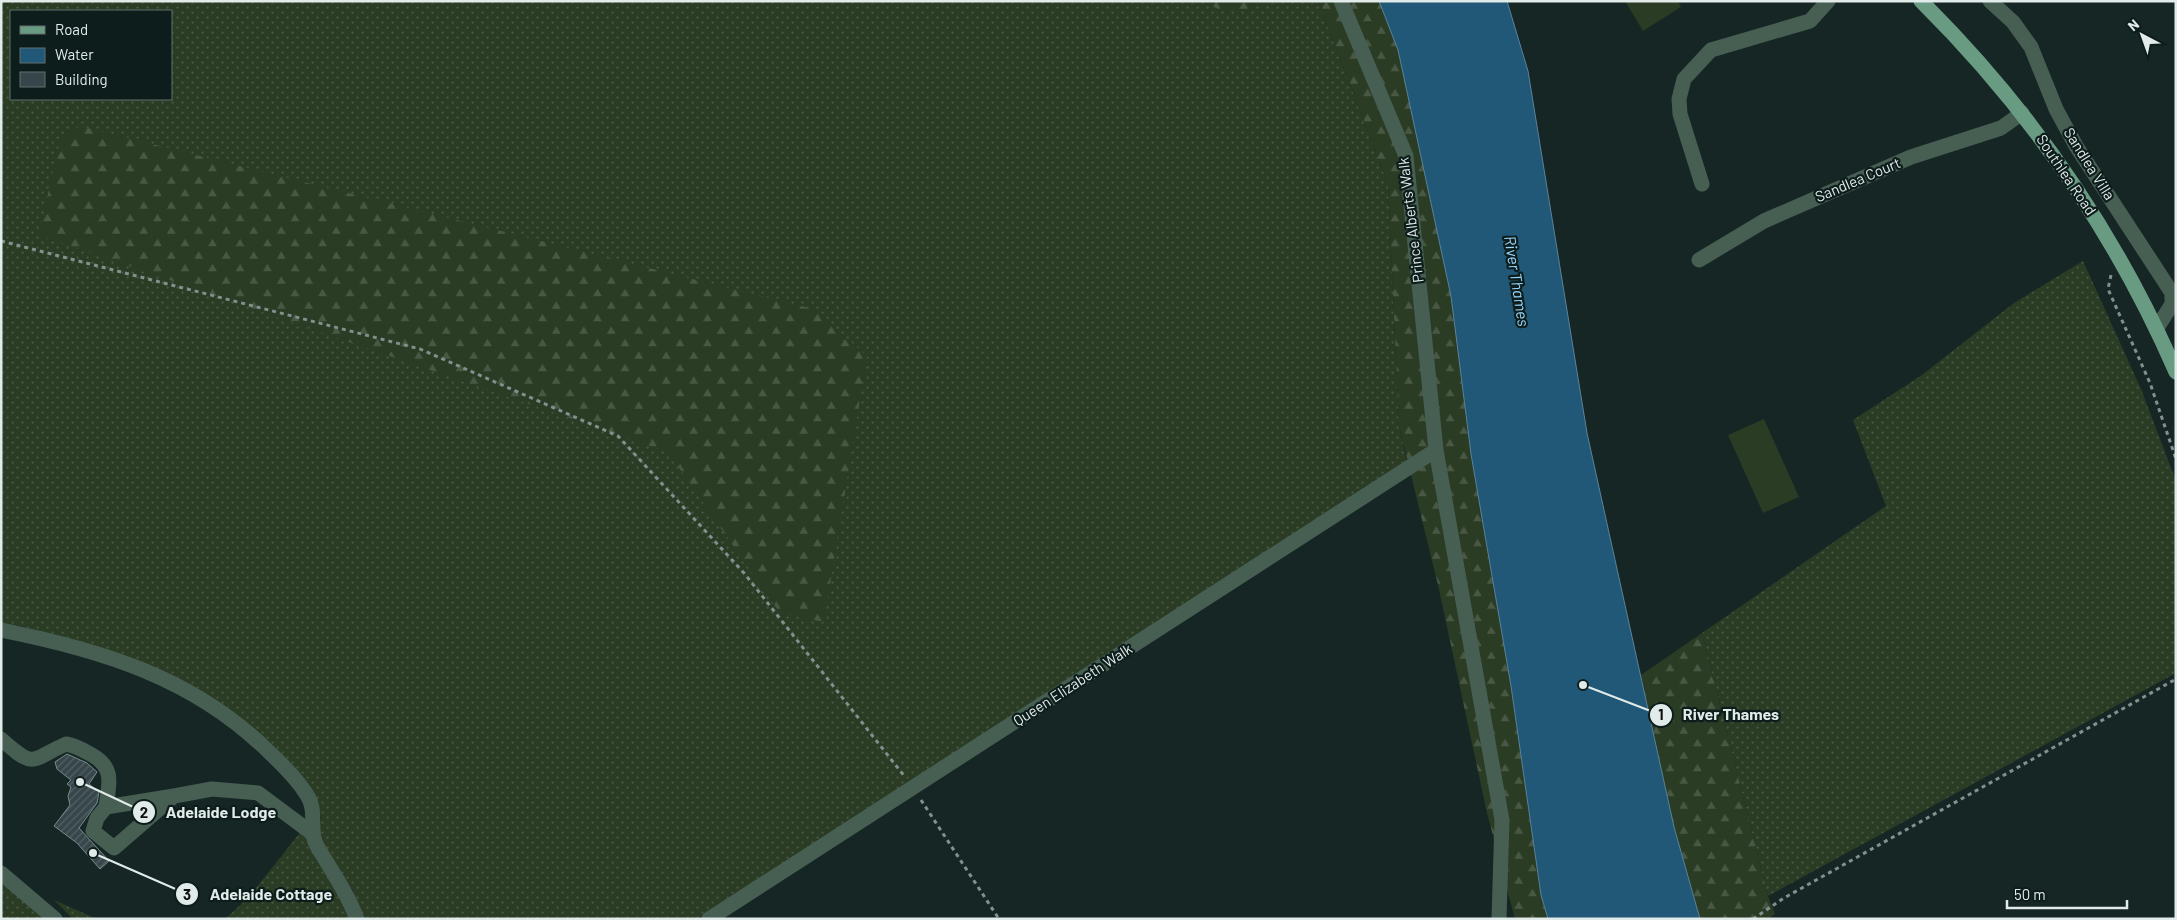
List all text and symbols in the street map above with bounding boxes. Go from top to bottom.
legend [10,10,172,100]
north arrow [2117,10,2167,60]
text: N [2124,15,2142,34]
text: Road [55,20,88,38]
text: Water [55,45,94,63]
text: Building [55,70,108,88]
street label: Sandlea Villa [2061,124,2119,203]
street label: Southlea Road [2033,131,2100,218]
street label: Sandlea Court [1812,153,1903,205]
street label: Prince Alberts Walk [1393,156,1427,284]
water label: River Thames [1501,234,1534,328]
street label: Queen Elizabeth Walk [1010,639,1136,729]
callout: River Thames [1648,699,1790,730]
text: River Thames [1683,704,1779,723]
text: 1 [1658,705,1664,723]
callout: Adelaide Lodge [131,797,287,828]
text: Adelaide Lodge [166,802,276,821]
text: 2 [140,803,148,821]
scale bar [2007,878,2127,910]
callout: Adelaide Cottage [174,879,342,910]
text: Adelaide Cottage [210,884,332,903]
text: 3 [183,885,191,903]
text: 50 m [2014,885,2046,903]

